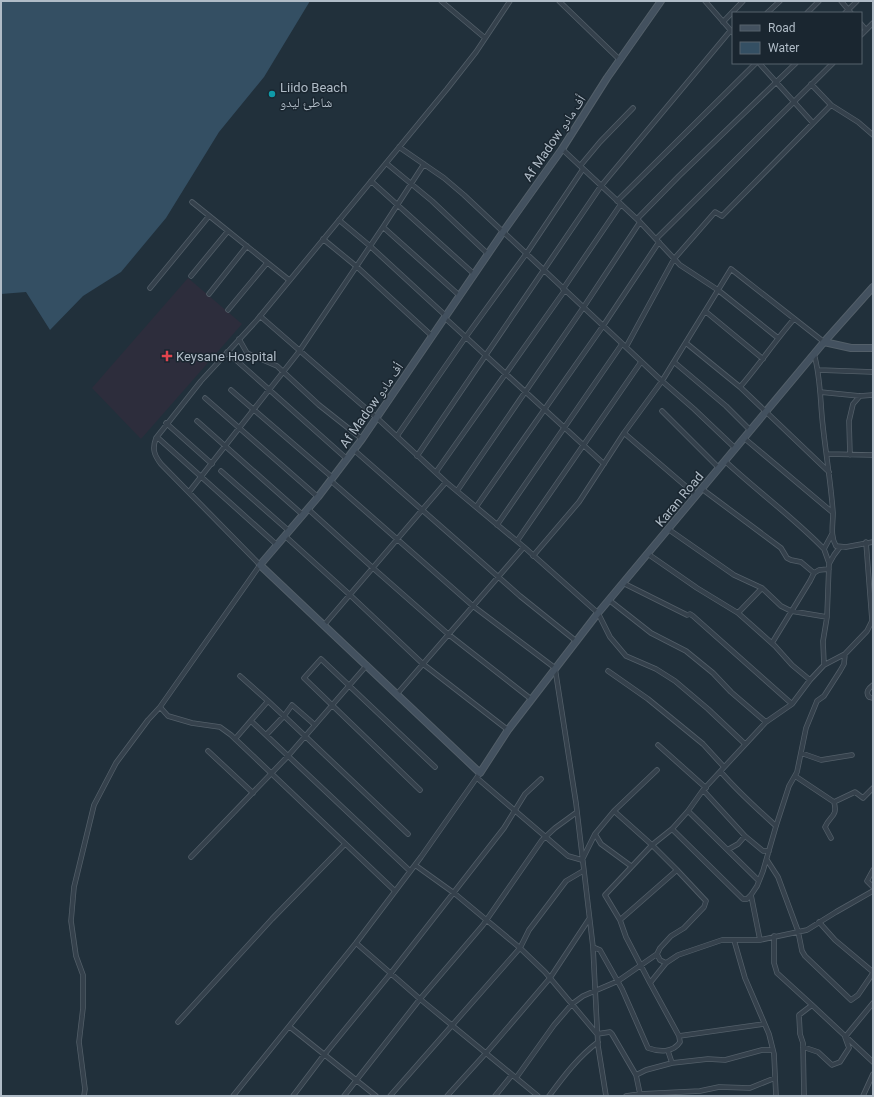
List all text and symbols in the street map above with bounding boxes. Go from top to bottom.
legend [732,12,862,64]
text: Road [768,21,796,35]
text: Water [768,41,799,55]
place label: Liido Beach شاطئ ليدو [280,80,347,111]
marker: Liido Beach شاطئ ليدو [267,89,277,99]
street label: Af Madow أف مادو [520,92,590,185]
place label: Keysane Hospital [176,349,276,364]
marker: Keysane Hospital [161,350,173,362]
street label: Af Madow أف مادو [336,360,407,451]
street label: Karan Road [652,469,707,530]

